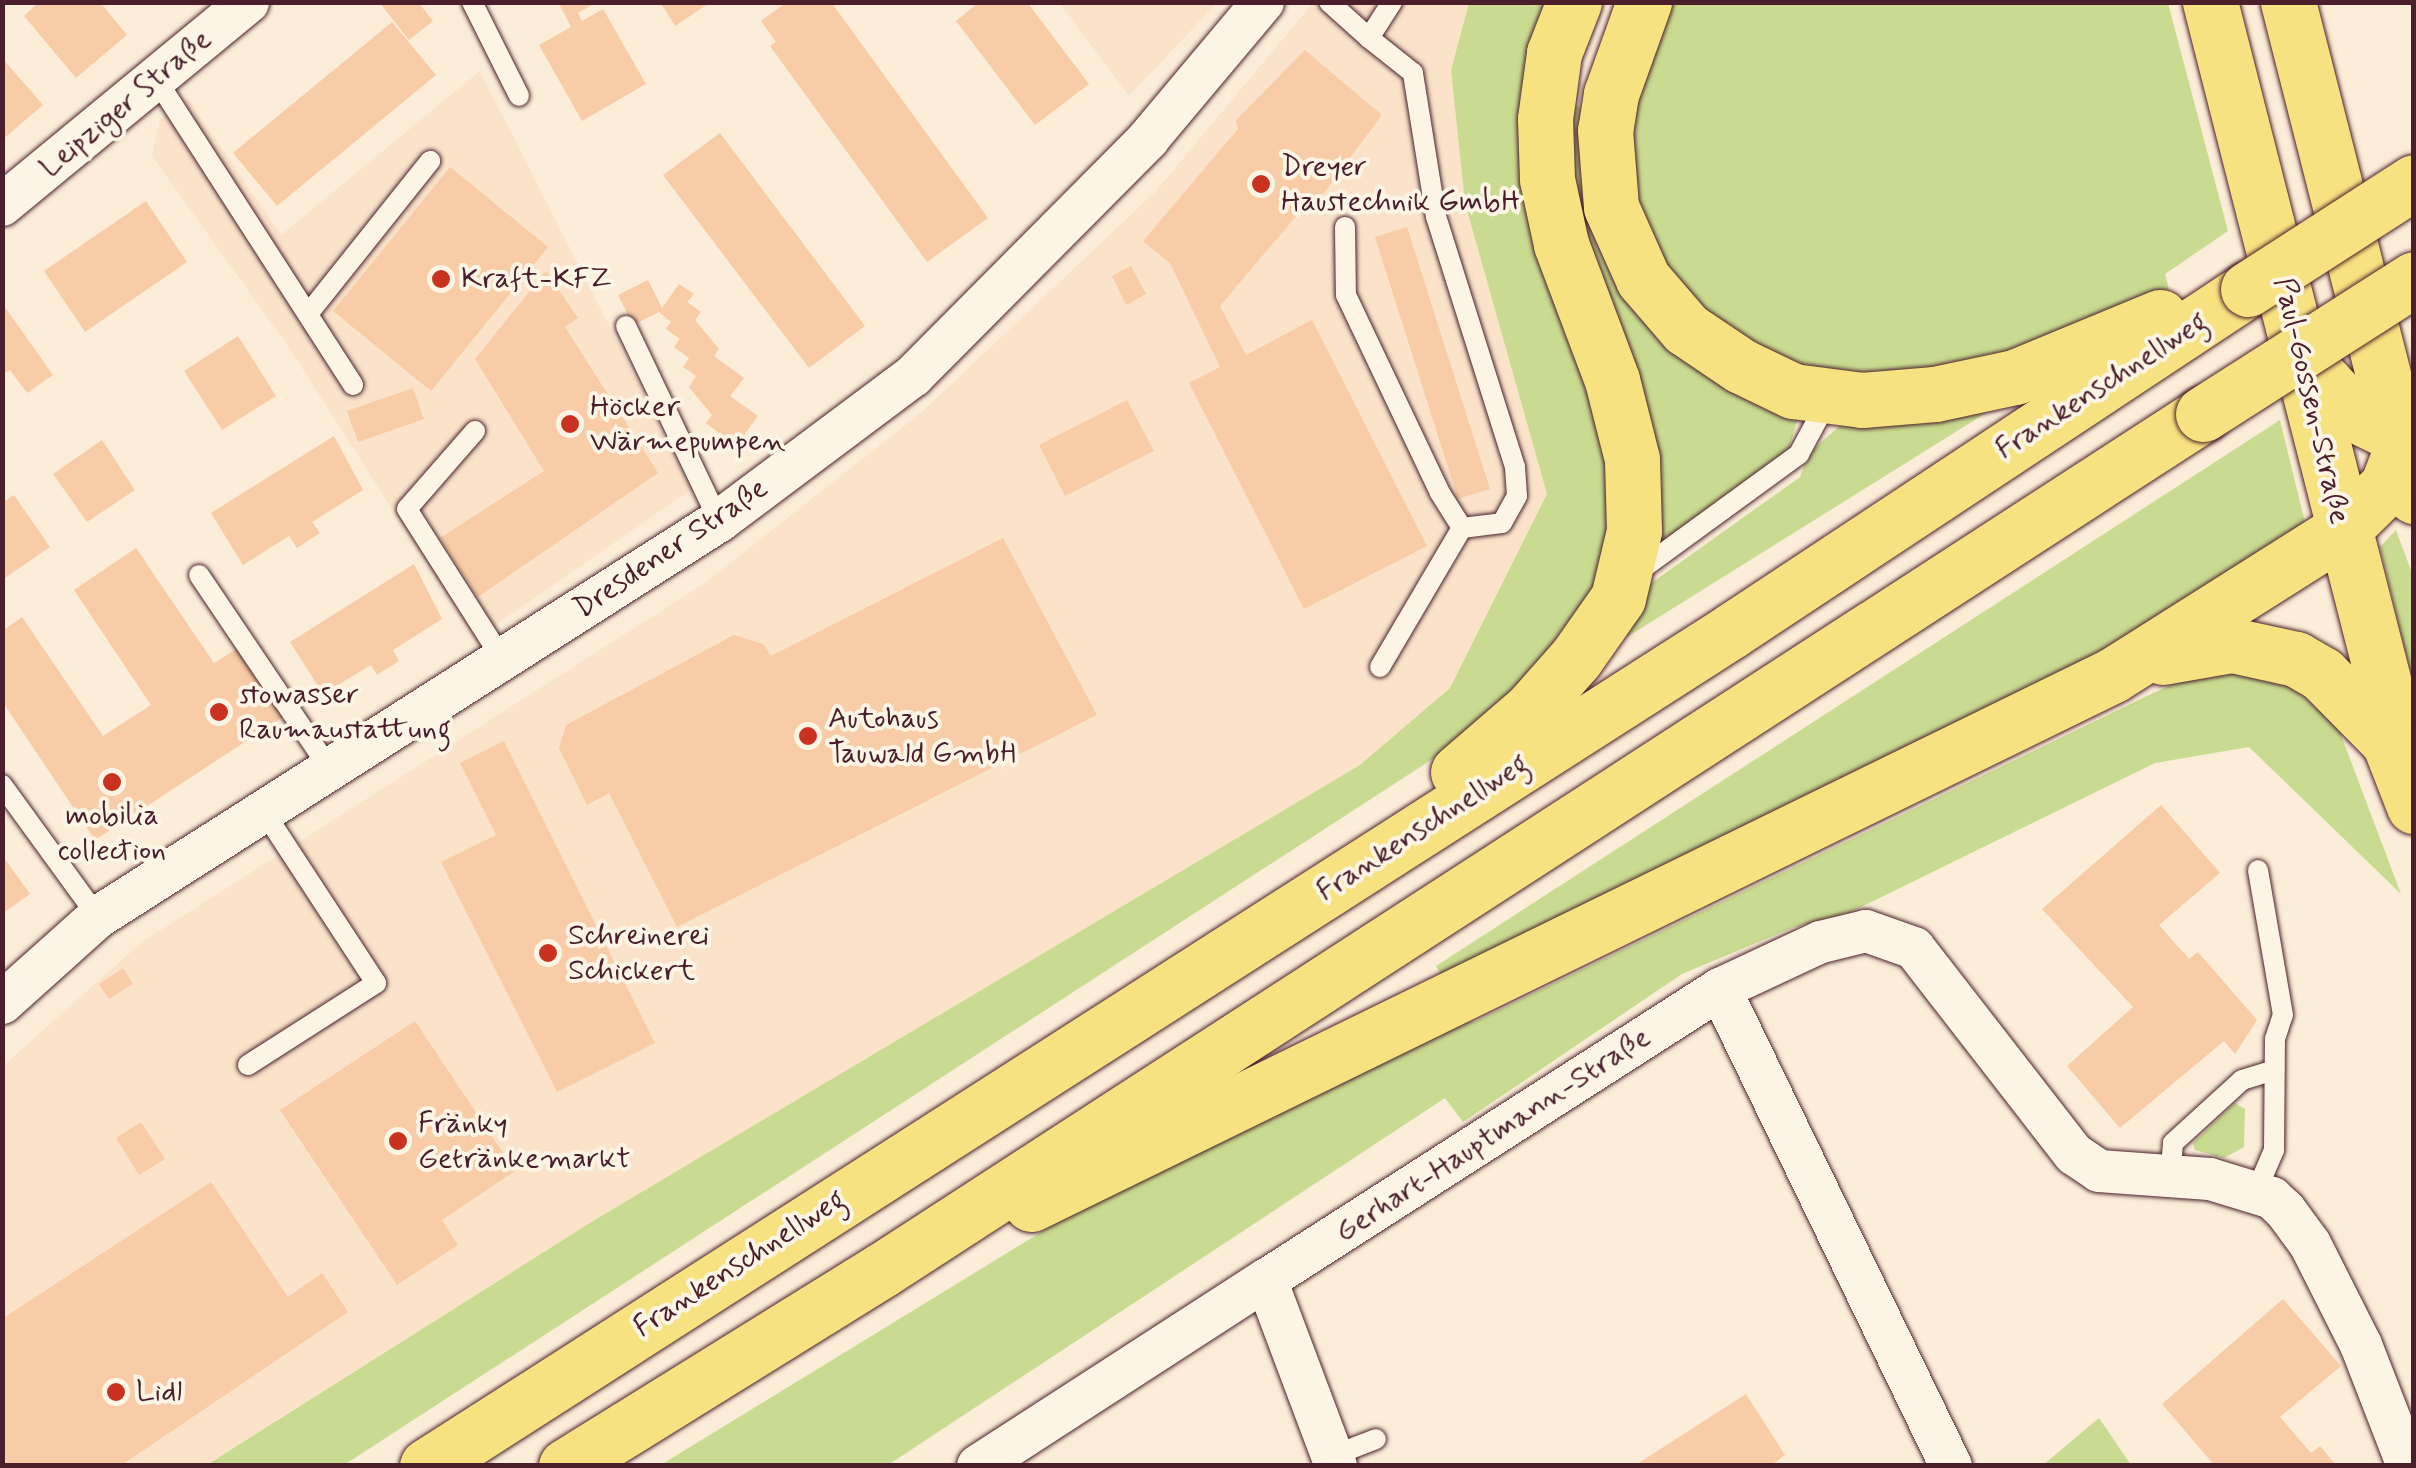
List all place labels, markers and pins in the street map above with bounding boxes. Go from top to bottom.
place label: Dreyer Haustechnik GmbH [1281,149,1522,220]
marker: Dreyer Haustechnik GmbH [1250,173,1272,195]
place label: Kraft-KFZ [461,261,612,297]
marker: Kraft-KFZ [430,268,452,290]
place label: Höcker Wärmepumpen [590,389,786,460]
marker: Höcker Wärmepumpen [559,413,581,435]
place label: stowasser Raumaustattung [239,677,451,748]
marker: stowasser Raumaustattung [208,701,230,723]
place label: Autohaus Tauwald GmbH [828,701,1017,772]
marker: Autohaus Tauwald GmbH [797,725,819,747]
marker: mobilia collection [101,771,123,793]
place label: mobilia collection [58,798,166,868]
place label: Schreinerei Schickert [568,918,709,988]
marker: Schreinerei Schickert [537,942,559,964]
place label: Fränky Getränkemarkt [418,1106,630,1176]
marker: Fränky Getränkemarkt [387,1130,409,1152]
place label: Lidl [136,1374,182,1410]
marker: Lidl [105,1381,127,1403]

